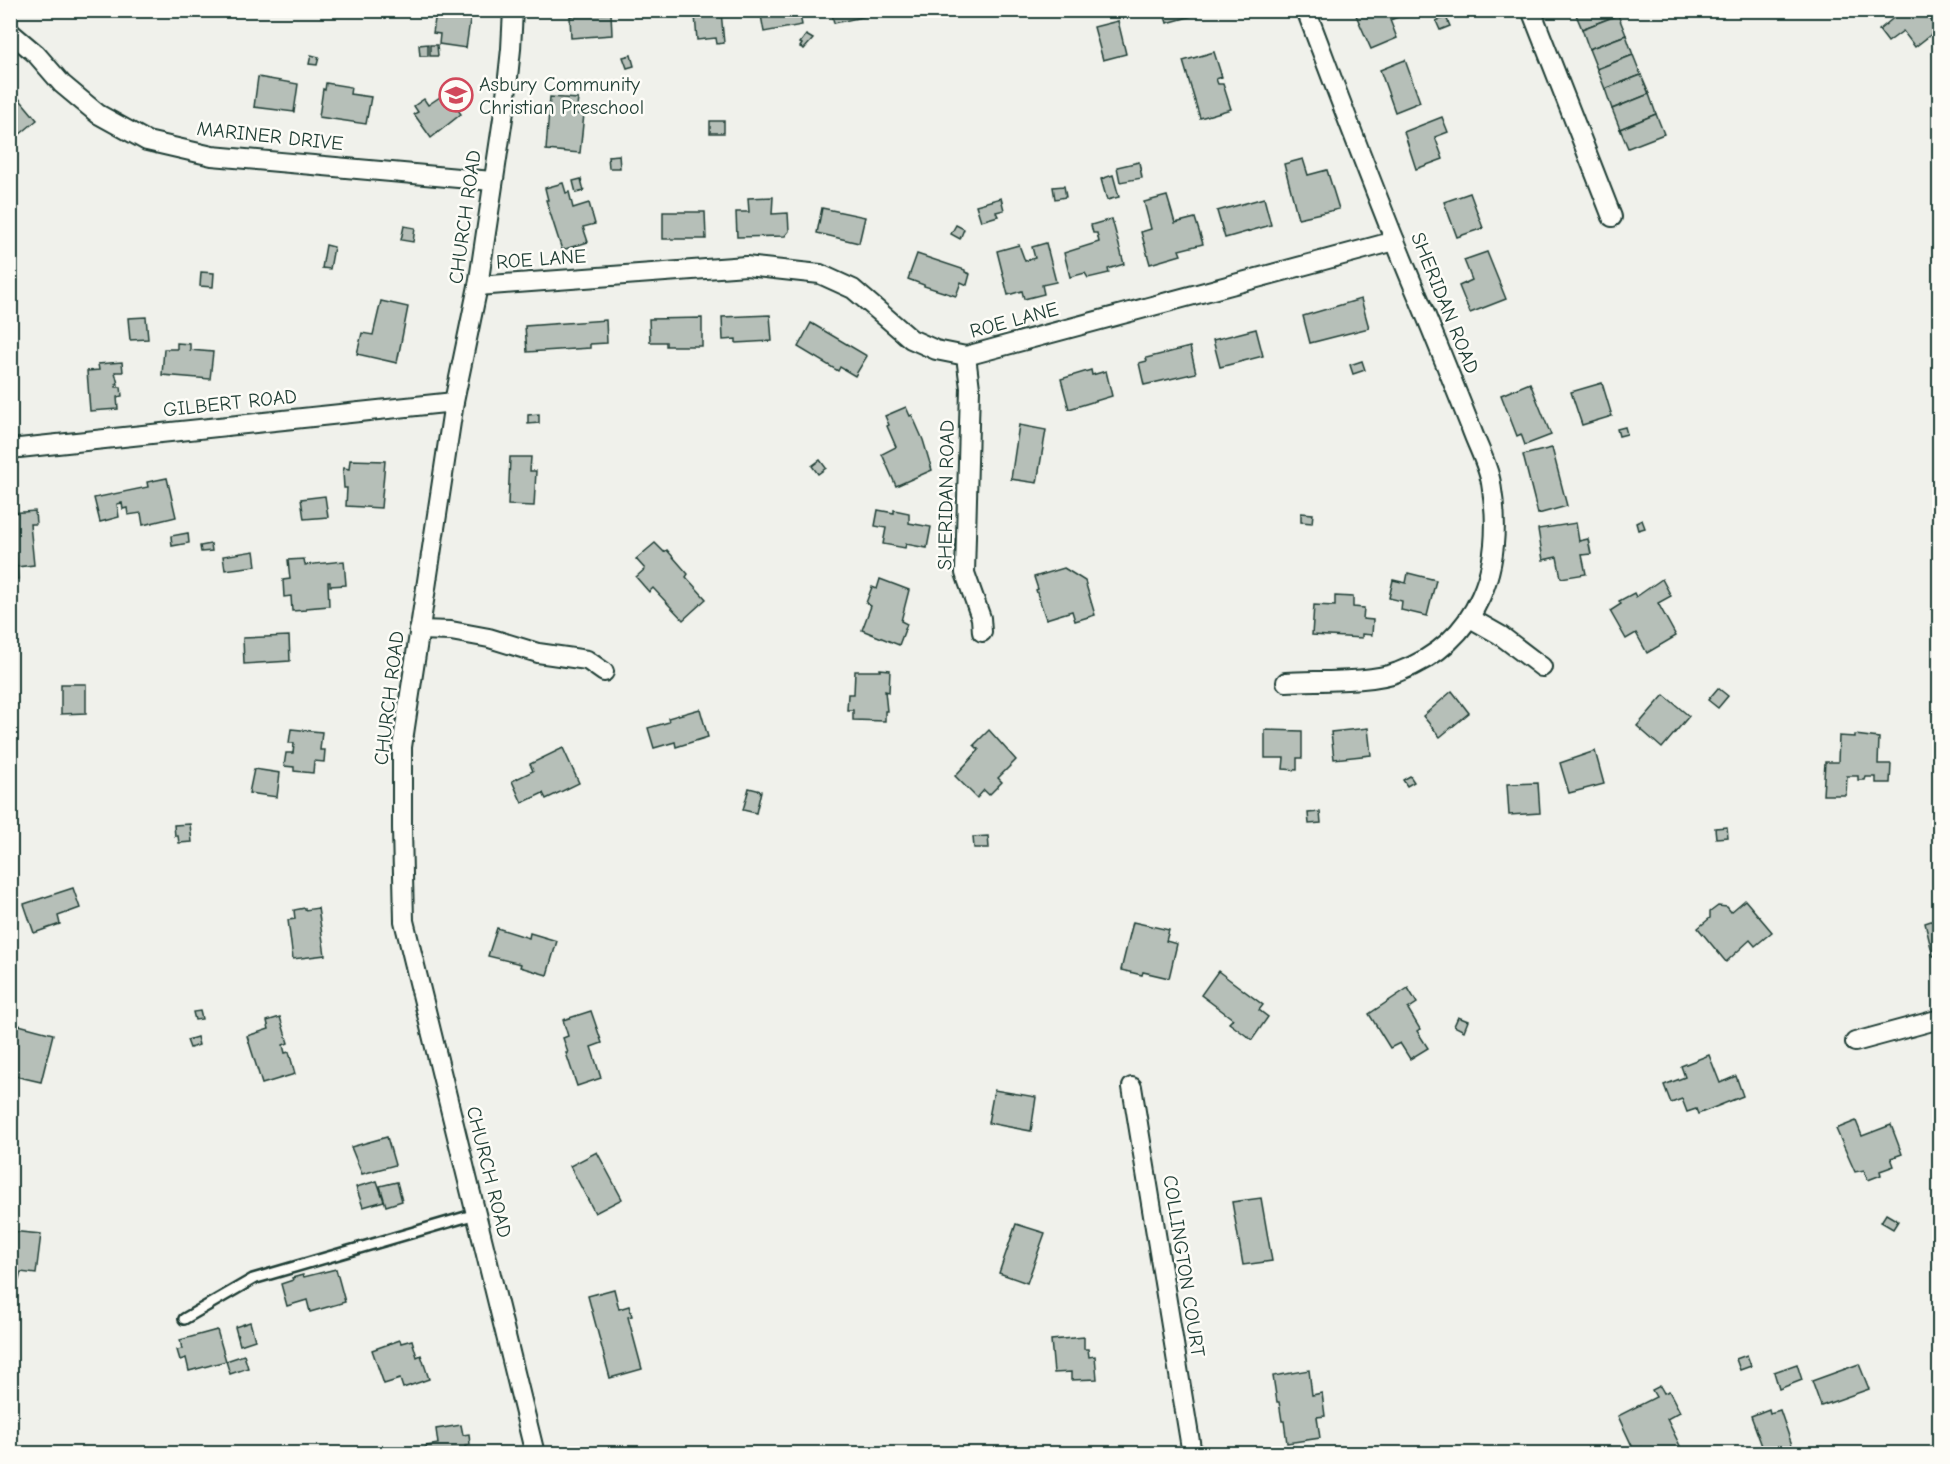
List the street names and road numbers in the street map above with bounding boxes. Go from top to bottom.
street label: MARINER DRIVE [196,117,344,155]
street label: CHURCH ROAD [444,149,486,285]
street label: SHERIDAN ROAD [1406,229,1484,377]
street label: ROE LANE [495,244,587,274]
street label: ROE LANE [967,297,1061,343]
street label: GILBERT ROAD [162,385,298,421]
street label: SHERIDAN ROAD [933,420,959,570]
street label: CHURCH ROAD [369,630,409,766]
street label: CHURCH ROAD [462,1104,516,1240]
street label: COLLINGTON COURT [1158,1173,1210,1359]

